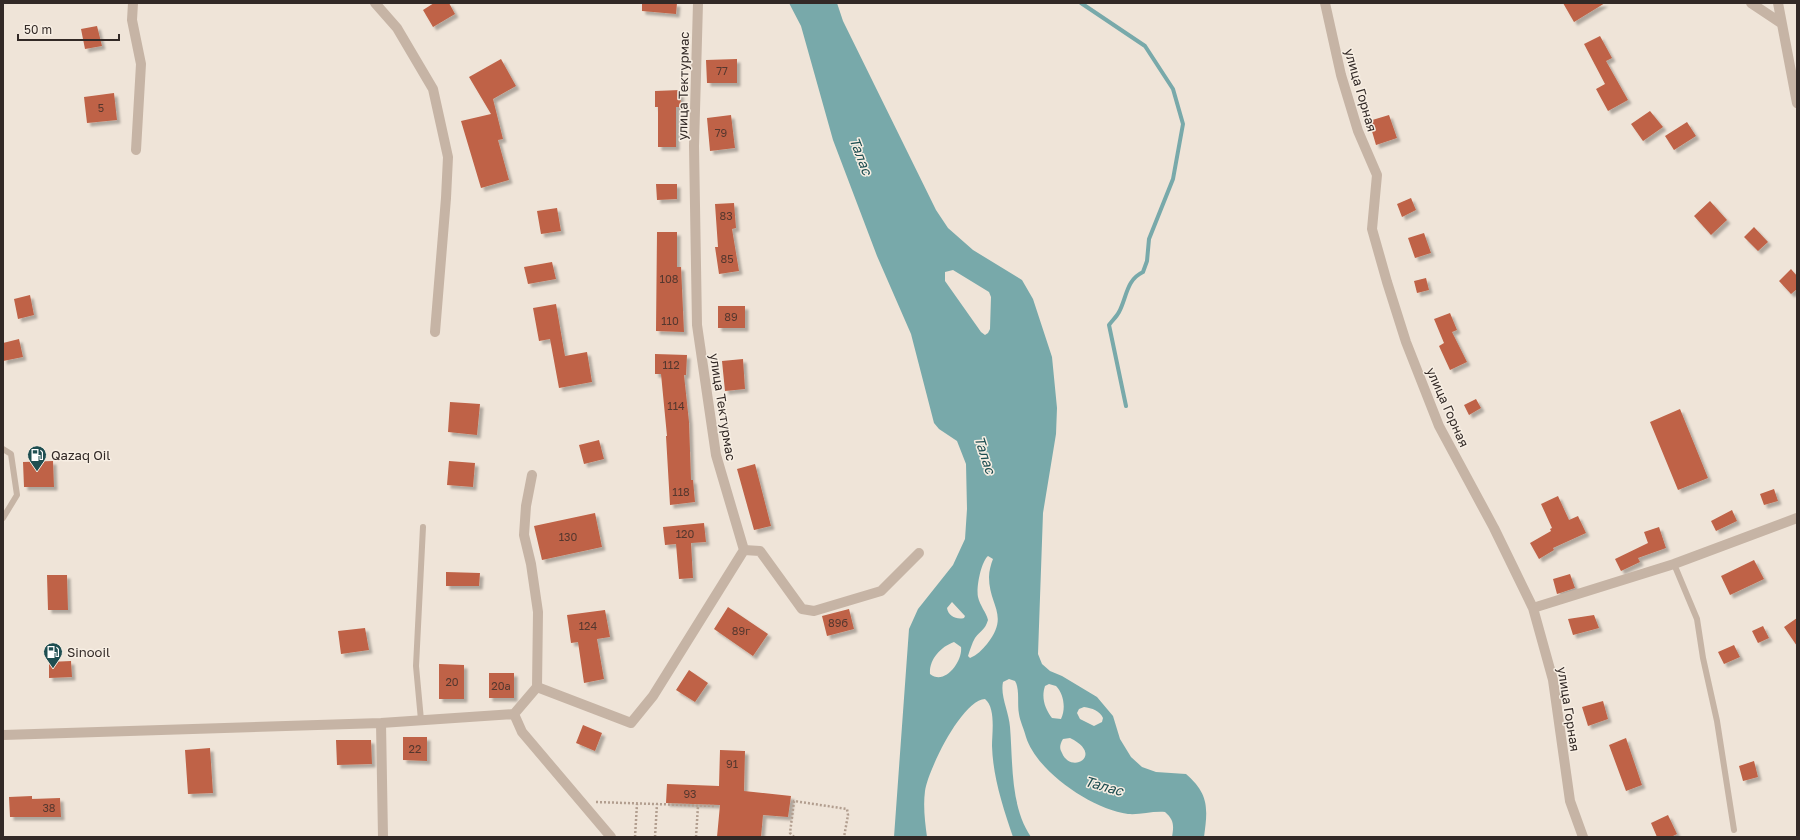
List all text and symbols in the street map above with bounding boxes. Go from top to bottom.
scale bar [18,16,119,42]
text: 50 m [24,22,52,37]
street label: улица Тектурмас [674,31,692,141]
street label: улица Горная [1342,47,1380,133]
house number: 77 [716,64,728,77]
house number: 5 [98,101,104,114]
house number: 79 [715,126,727,139]
water label: Талас [847,135,877,178]
house number: 83 [719,209,733,222]
house number: 85 [720,252,734,265]
house number: 108 [660,272,679,285]
house number: 89 [724,310,738,323]
house number: 110 [661,314,679,327]
street label: улица Тектурмас [707,352,739,462]
house number: 112 [662,358,680,371]
street label: улица Горная [1423,365,1473,449]
house number: 114 [667,399,685,412]
water label: Талас [971,434,1000,477]
fuel station icon: Qazaq Oil [26,444,48,472]
place label: Qazaq Oil [51,447,110,463]
house number: 118 [672,485,690,498]
house number: 120 [676,527,694,540]
house number: 130 [559,530,577,543]
house number: 89б [828,616,848,629]
house number: 124 [579,619,597,632]
house number: 89г [732,624,750,637]
fuel station icon: Sinooil [42,641,64,669]
place label: Sinooil [67,644,110,660]
street label: улица Горная [1554,665,1584,753]
house number: 20 [445,675,459,688]
house number: 20а [491,679,511,692]
house number: 22 [409,742,421,755]
house number: 91 [726,757,738,770]
water label: Талас [1083,772,1127,799]
house number: 93 [683,787,697,800]
house number: 38 [42,801,56,814]

